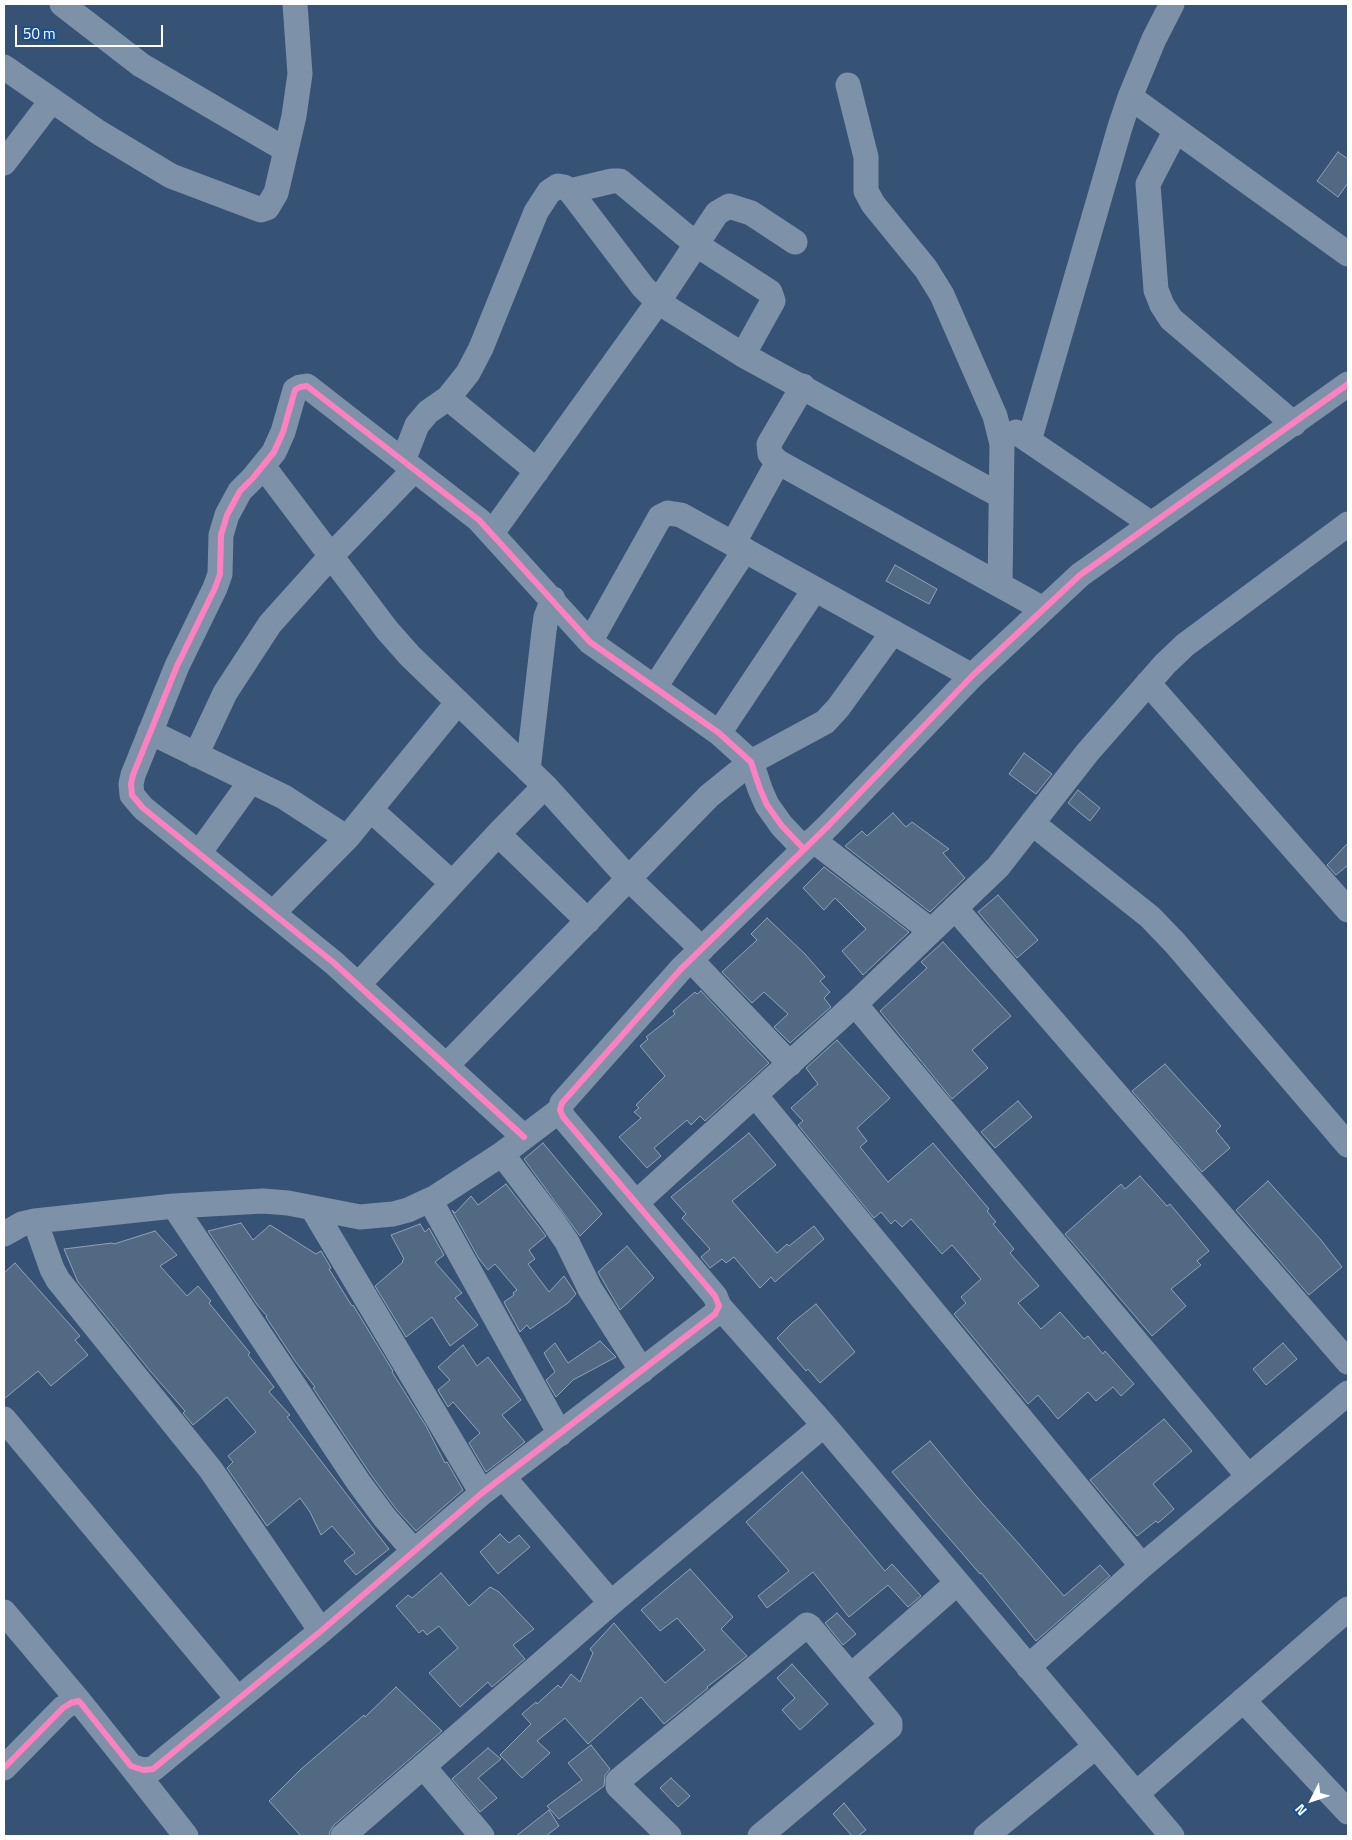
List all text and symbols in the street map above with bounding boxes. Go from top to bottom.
scale bar [18,15,165,47]
text: 50 m [23,22,56,45]
north arrow [1287,1775,1337,1825]
text: N [1289,1800,1311,1821]

